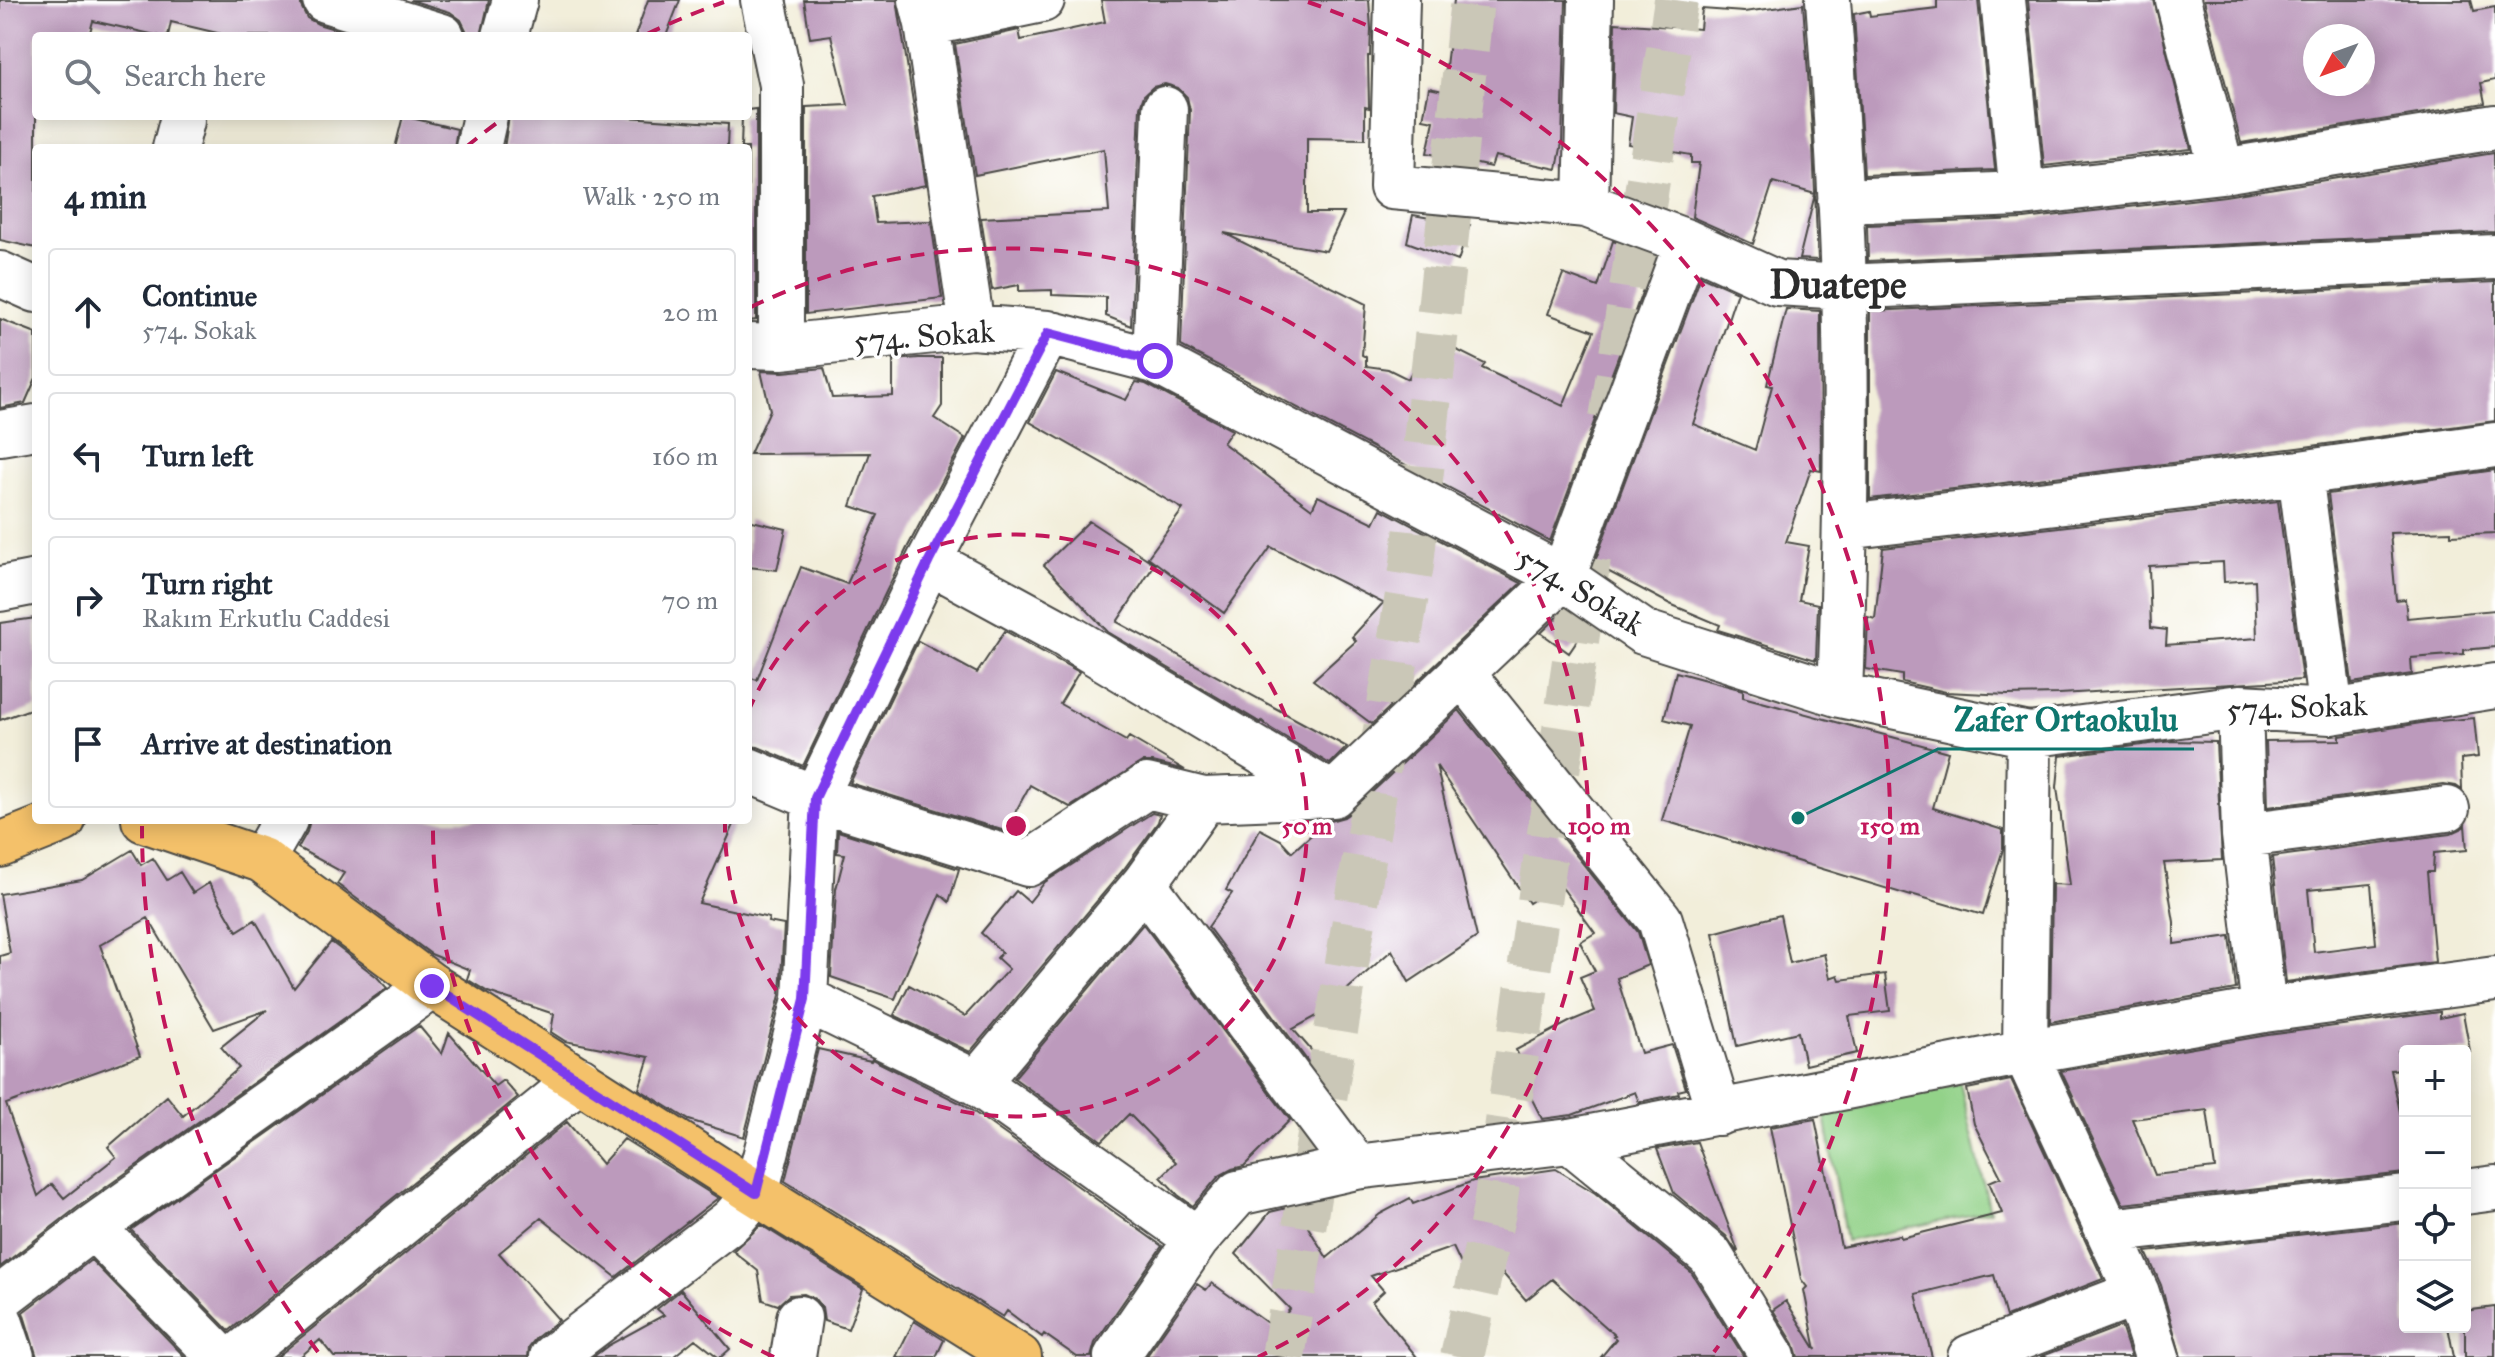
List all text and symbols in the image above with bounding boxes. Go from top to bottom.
north arrow [2303,24,2375,96]
search box [32,32,752,120]
icon: search [60,54,104,98]
text: Search here [124,58,266,94]
text: 4 min [64,176,147,217]
text: Walk · 250 m [582,180,720,212]
district label: Duatepe [1769,260,1907,309]
text: Continue [142,278,257,314]
icon: ahead [66,290,110,334]
text: 20 m [663,296,718,328]
street label: 574. Sokak [852,312,996,360]
text: 574. Sokak [142,314,257,346]
route start [1137,343,1173,379]
icon: left [66,434,110,478]
text: Turn left [142,438,253,474]
text: 160 m [652,440,718,472]
street label: 574. Sokak [1510,538,1652,644]
text: Turn right [142,566,273,602]
icon: right [66,578,110,622]
text: 70 m [662,584,718,616]
text: Rakım Erkutlu Caddesi [142,602,390,634]
street label: 574. Sokak [2226,685,2368,729]
callout: Zafer Ortaokulu [1938,691,2194,749]
text: Zafer Ortaokulu [1954,699,2179,740]
icon: arrive [66,722,110,766]
text: Arrive at destination [142,726,392,762]
text: 50 m [1282,811,1333,841]
text: 100 m [1568,811,1631,841]
text: 150 m [1860,811,1921,841]
centre of rings [1002,812,1030,840]
route end [414,968,450,1004]
map controls [2399,1045,2471,1333]
button: + [2399,1045,2471,1117]
button: − [2399,1117,2471,1189]
button: locate [2399,1189,2471,1261]
button: layers [2399,1261,2471,1333]

